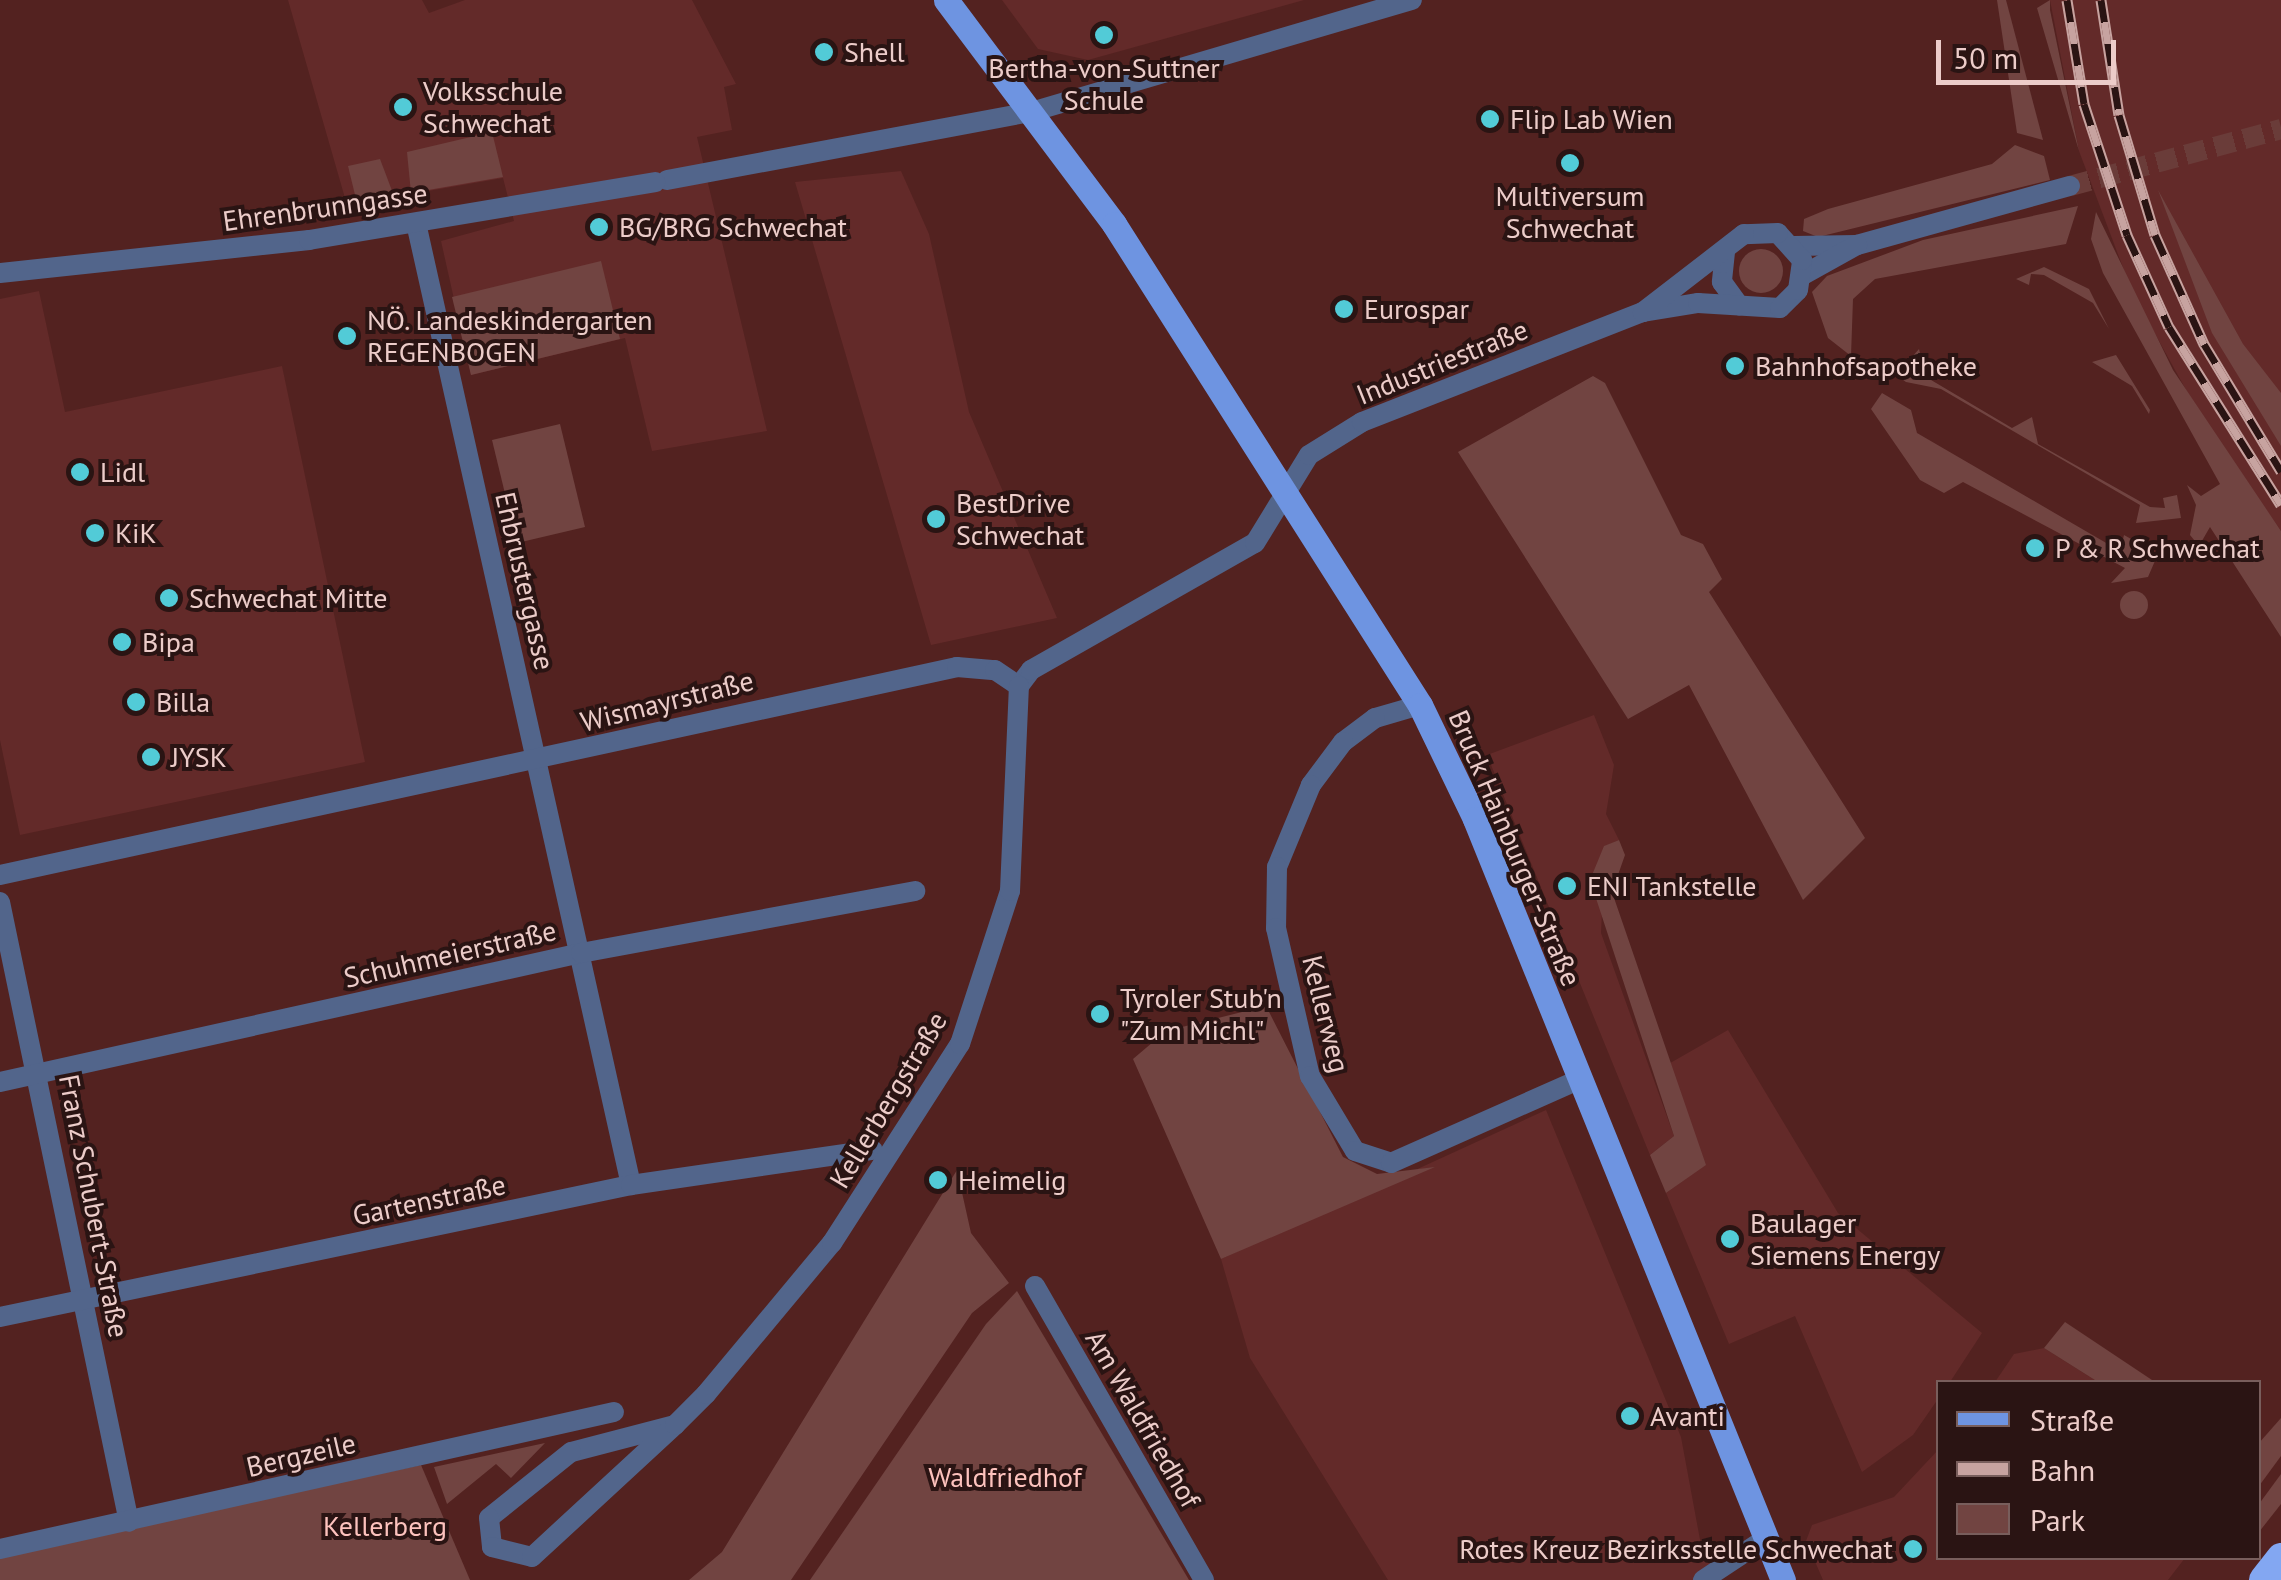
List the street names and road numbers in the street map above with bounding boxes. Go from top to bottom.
street label: Ehrenbrunngasse [220,176,430,238]
street label: Industriestraße [1352,312,1532,412]
street label: Ehbrustergasse [488,489,562,673]
street label: Wismayrstraße [577,663,757,739]
street label: Bruck Hainburger-Straße [1441,705,1589,991]
street label: Schuhmeierstraße [341,913,559,995]
street label: Kellerweg [1295,952,1357,1076]
street label: Kellerbergstraße [822,1006,954,1194]
street label: Franz Schubert-Straße [52,1071,136,1341]
street label: Gartenstraße [349,1167,509,1233]
street label: Am Waldfriedhof [1078,1324,1208,1514]
street label: Bergzeile [243,1426,359,1484]

